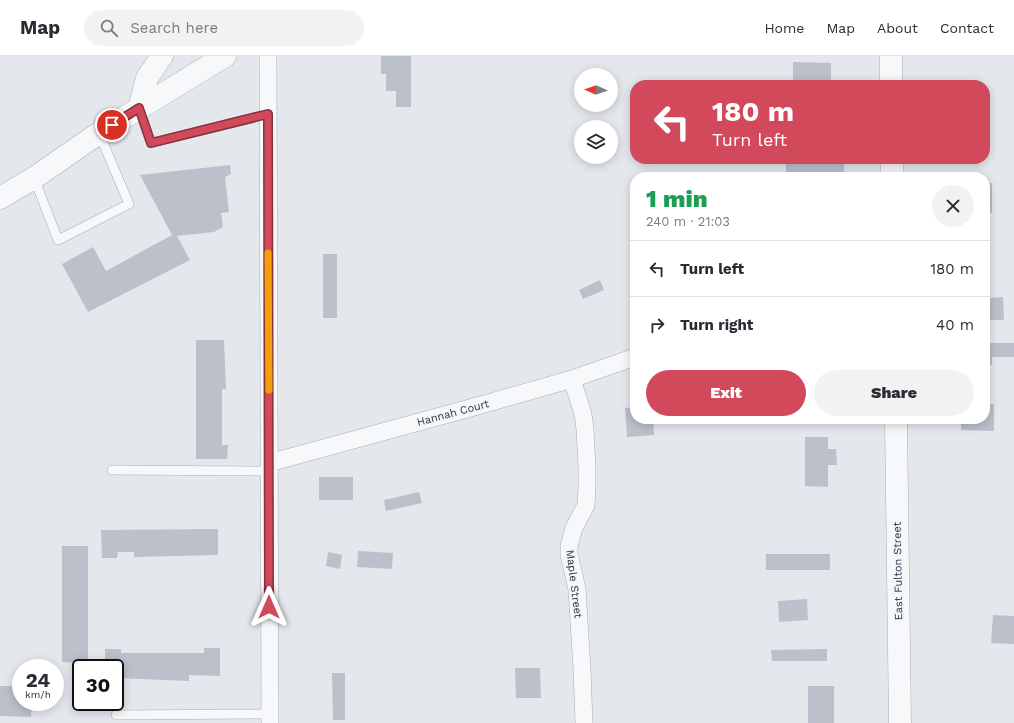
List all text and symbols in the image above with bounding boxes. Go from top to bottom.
search box [84,10,364,46]
text: Map [20,16,60,39]
icon: search [98,17,120,39]
text: Search here [130,19,218,37]
text: Home [764,20,804,36]
text: Map [826,20,855,36]
text: About [877,20,918,36]
text: Contact [940,20,994,36]
north arrow [574,68,618,112]
map controls [574,68,618,164]
text: 180 m [712,95,794,128]
icon: left [646,96,698,148]
pin [95,108,129,142]
icon: arrive [101,114,123,136]
button: layers [574,120,618,164]
text: Turn left [712,129,787,150]
text: 1 min [646,185,708,213]
button: close [932,185,974,227]
text: 240 m · 21:03 [646,214,730,229]
icon: left [646,258,668,280]
text: Turn left [680,260,744,278]
text: 180 m [930,260,974,278]
icon: right [646,314,668,336]
text: Turn right [680,316,753,334]
text: 40 m [936,316,974,334]
button: Exit [646,370,806,416]
button: Share [814,370,974,416]
street label: Hannah Court [415,397,491,429]
street label: East Fulton Street [891,521,905,620]
street label: Maple Street [563,549,585,619]
position arrow [248,586,290,628]
speed limit sign: 30 [72,659,124,711]
text: 24 [26,668,50,692]
text: km/h [25,689,51,700]

